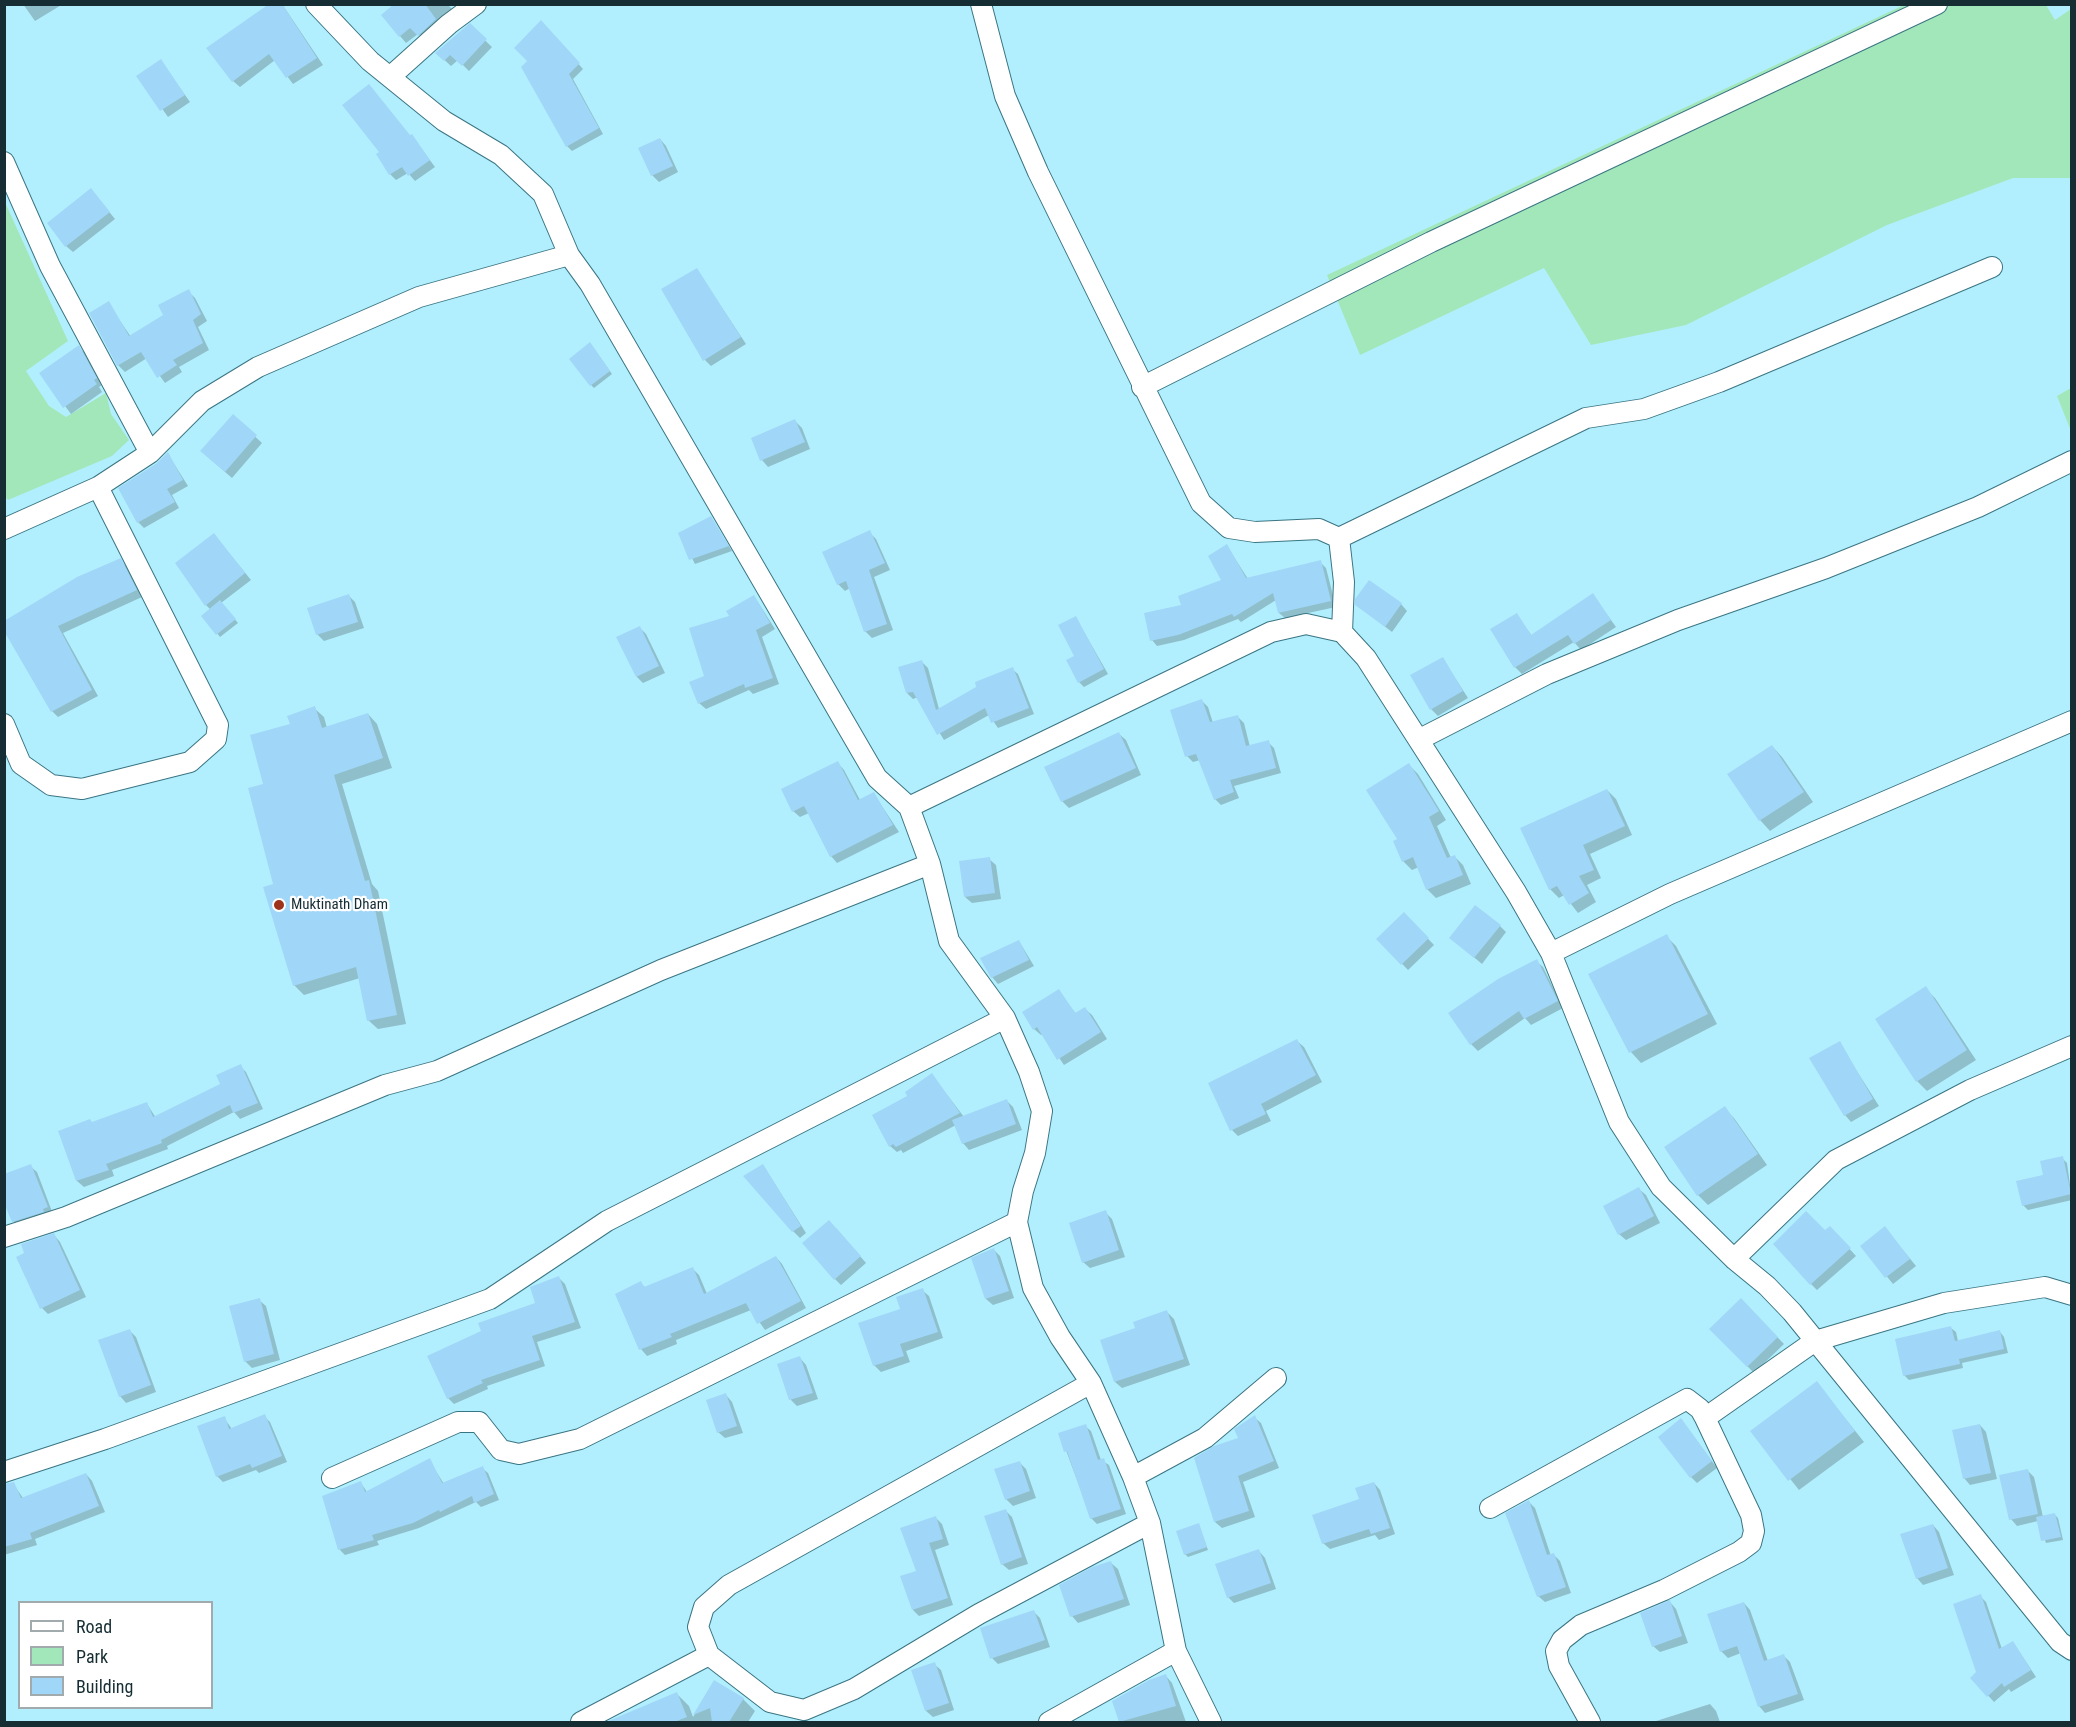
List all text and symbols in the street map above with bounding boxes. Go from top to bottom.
place label: Muktinath Dham [291,896,388,914]
marker: Muktinath Dham [272,898,286,912]
legend [18,1601,213,1709]
text: Road [76,1616,112,1637]
text: Park [76,1646,108,1667]
text: Building [76,1676,133,1697]

